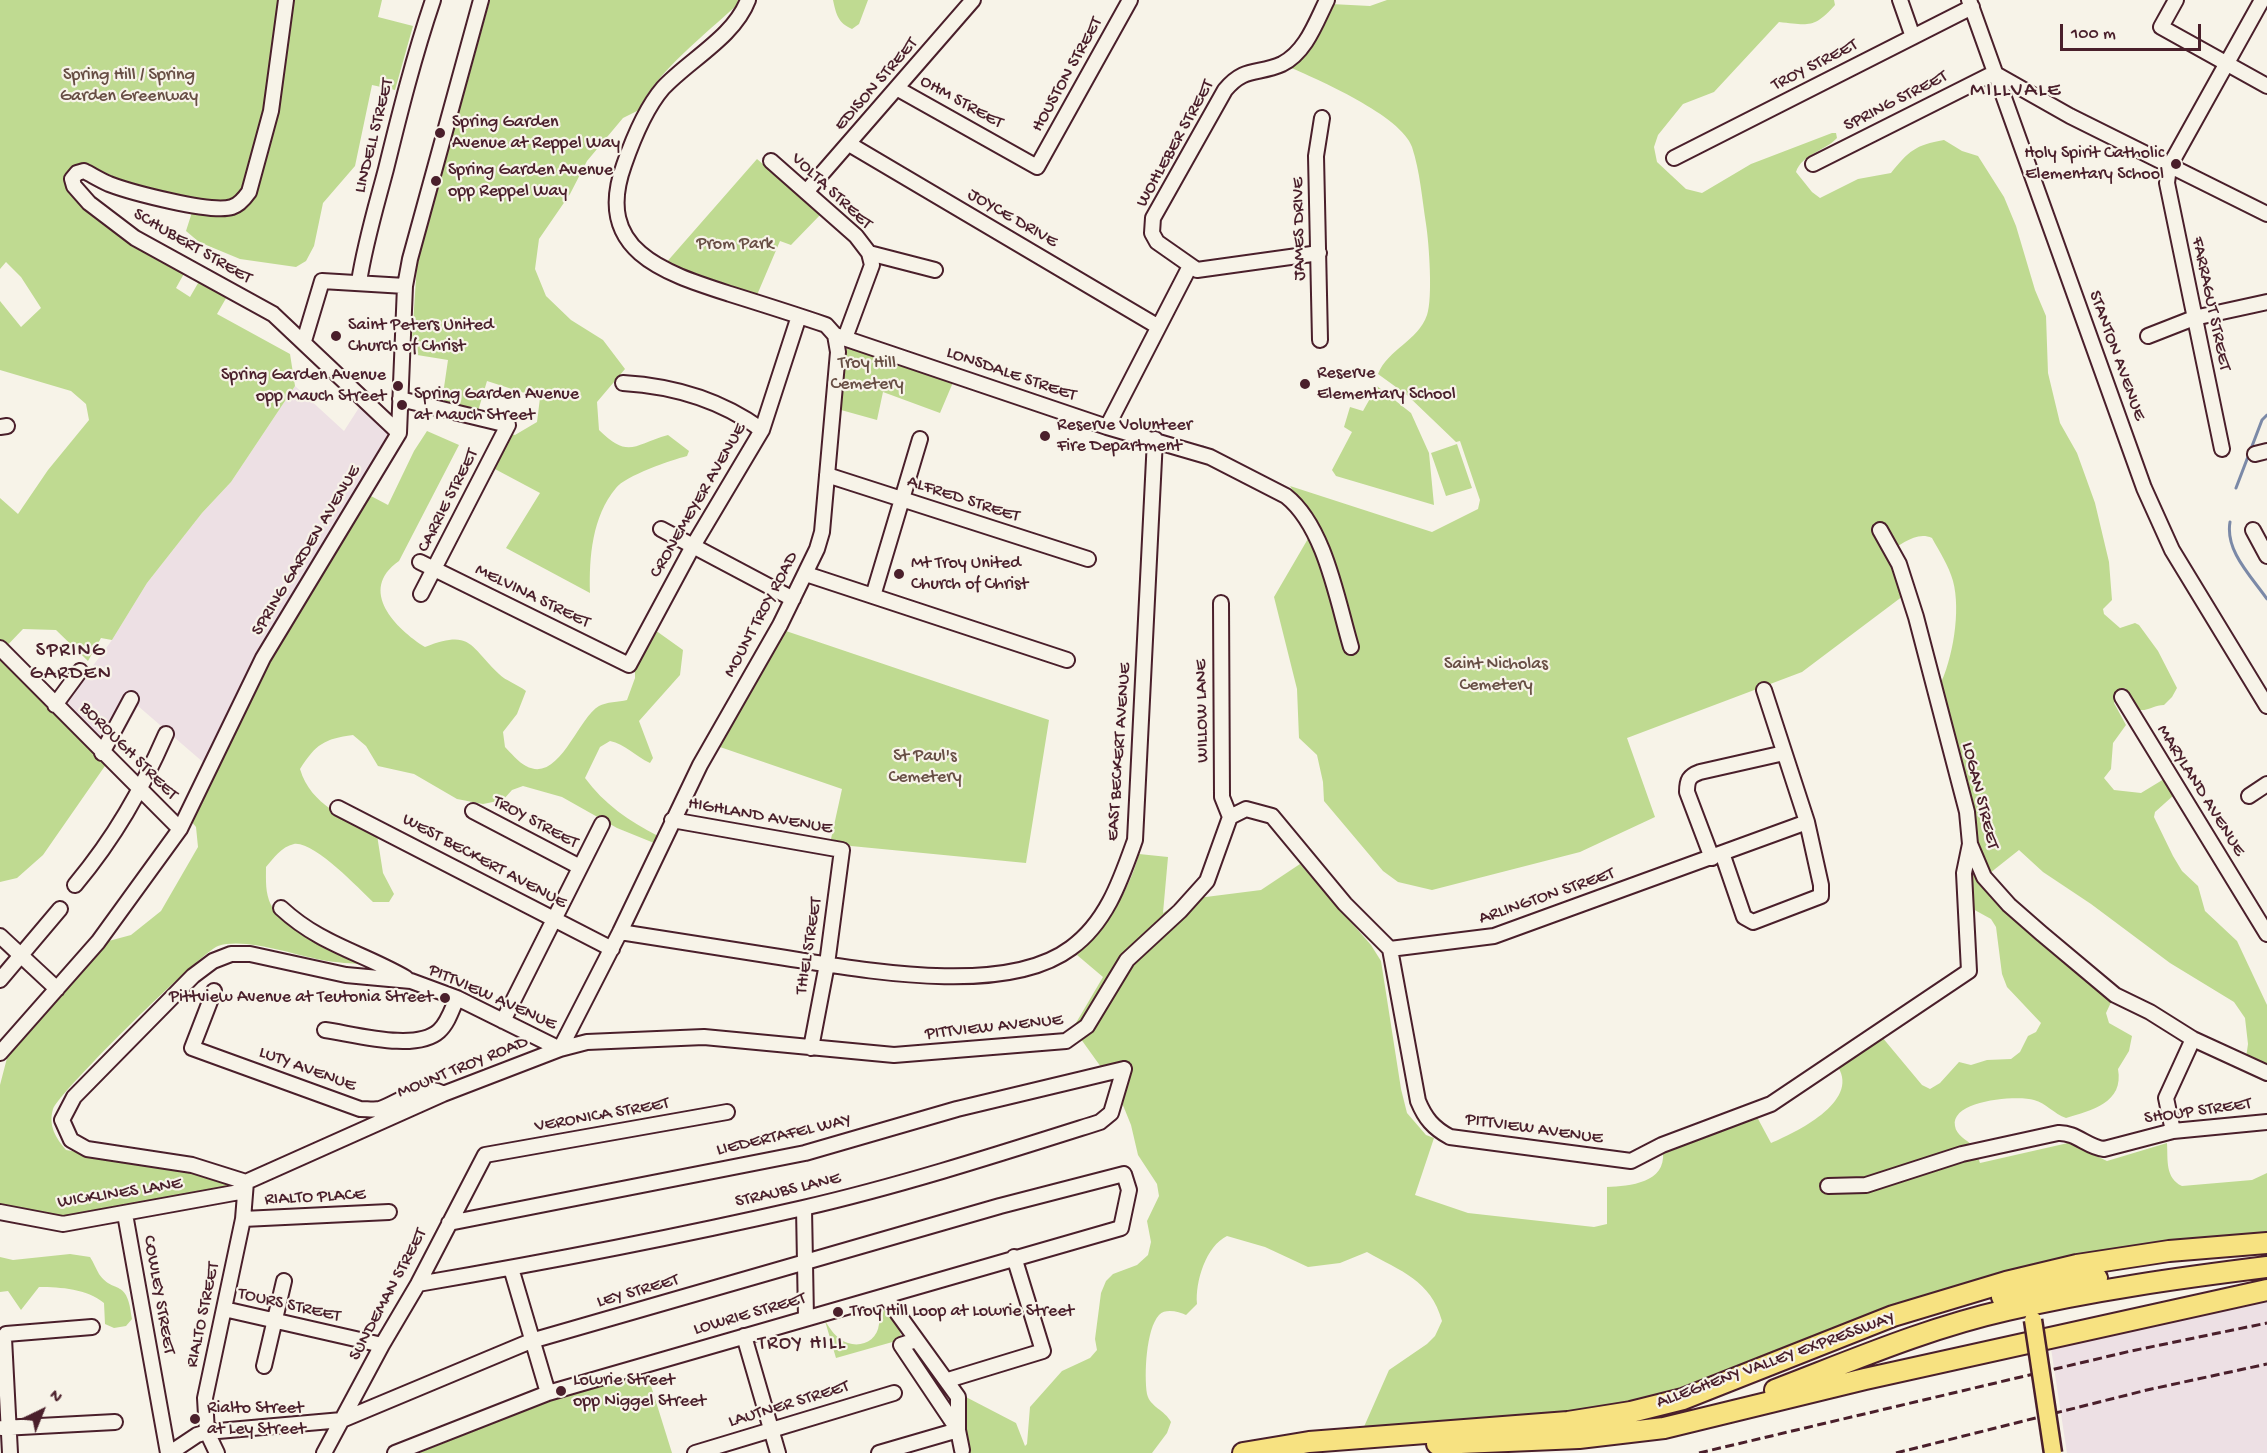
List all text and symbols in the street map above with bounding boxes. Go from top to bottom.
scale bar [2063,12,2204,50]
street label: HOUSTON STREET [1028,14,1108,136]
text: 100 m [2071,24,2116,45]
street label: EDISON STREET [831,34,923,136]
street label: TROY STREET [1768,35,1862,97]
park label: Spring Hill / Spring Garden Greenway [60,65,198,107]
street label: SPRING STREET [1841,67,1951,137]
street label: OHM STREET [916,71,1006,135]
street label: WOHLEBER STREET [1132,76,1220,212]
street label: LINDELL STREET [350,77,400,195]
district label: MILLVALE [1970,79,2062,105]
place label: Spring Garden Avenue at Reppel Way [452,112,620,154]
marker: Spring Garden Avenue at Reppel Way [433,126,447,140]
place label: Holy Spirit Catholic Elementary School [2024,143,2164,186]
street label: VOLTA STREET [786,149,876,235]
marker: Holy Spirit Catholic Elementary School [2169,157,2183,171]
place label: Spring Garden Avenue opp Reppel Way [448,160,613,202]
marker: Spring Garden Avenue opp Reppel Way [429,174,443,188]
street label: JAMES DRIVE [1288,177,1312,281]
street label: JOYCE DRIVE [963,184,1061,254]
street label: SCHUBERT STREET [129,204,255,290]
park label: Prom Park [696,234,774,256]
street label: FARRAGUT STREET [2185,235,2235,373]
street label: STANTON AVENUE [2082,288,2150,424]
place label: Saint Peters United Church of Christ [348,315,494,358]
marker: Saint Peters United Church of Christ [329,329,343,343]
street label: LONSDALE STREET [943,343,1079,407]
park label: Troy Hill Cemetery [831,353,903,395]
place label: Reserve Elementary School [1317,363,1456,406]
place label: Spring Garden Avenue opp Mauch Street [221,365,386,407]
marker: Reserve Elementary School [1298,377,1312,391]
marker: Spring Garden Avenue opp Mauch Street [391,379,405,393]
place label: Spring Garden Avenue at Mauch Street [414,384,579,426]
marker: Spring Garden Avenue at Mauch Street [395,398,409,412]
place label: Reserve Volunteer Fire Department [1057,415,1192,458]
street label: CRONEMEYER AVENUE [646,420,752,582]
marker: Reserve Volunteer Fire Department [1038,429,1052,443]
street label: CARRIE STREET [414,446,484,556]
street label: SPRING GARDEN AVENUE [248,462,366,640]
street label: ALFRED STREET [904,472,1022,528]
street label: MOUNT TROY ROAD [720,549,804,681]
place label: Mt Troy United Church of Christ [911,553,1028,596]
street label: MELVINA STREET [471,560,593,634]
marker: Mt Troy United Church of Christ [892,567,906,581]
district label: SPRING GARDEN [30,640,112,687]
park label: Saint Nicholas Cemetery [1444,654,1548,696]
street label: WILLOW LANE [1191,659,1215,763]
street label: EAST BECKERT AVENUE [1103,662,1137,842]
street label: BOROUGH STREET [74,698,182,806]
street label: MARYLAND AVENUE [2151,721,2249,861]
street label: LOGAN STREET [1955,740,2003,852]
park label: St Paul's Cemetery [889,746,961,789]
street label: TROY STREET [488,791,582,855]
street label: HIGHLAND AVENUE [686,794,834,840]
street label: WEST BECKERT AVENUE [398,809,570,915]
street label: ARLINGTON STREET [1476,864,1618,930]
street label: THIEL STREET [792,896,828,996]
street label: PITTVIEW AVENUE [424,960,560,1036]
place label: Pittview Avenue at Teutonia Street [169,987,433,1009]
marker: Pittview Avenue at Teutonia Street [438,991,452,1005]
street label: PITTVIEW AVENUE [924,1010,1064,1046]
street label: MOUNT TROY ROAD [394,1032,532,1104]
street label: LUTY AVENUE [256,1042,358,1098]
street label: VERONICA STREET [533,1094,671,1138]
street label: SHOUP STREET [2143,1094,2253,1130]
street label: LIEDERTAFEL WAY [715,1110,853,1162]
street label: PITTVIEW AVENUE [1464,1110,1604,1150]
street label: STRAUBS LANE [733,1168,843,1214]
street label: WICKLINES LANE [56,1173,184,1215]
street label: RIALTO PLACE [264,1185,366,1211]
street label: SUNDEMAN STREET [345,1225,433,1365]
street label: COWLEY STREET [137,1234,179,1356]
street label: RIALTO STREET [182,1260,226,1370]
street label: LEY STREET [594,1270,682,1314]
street label: TOURS STREET [236,1284,342,1328]
street label: LOWRIE STREET [691,1289,809,1341]
place label: Troy Hill Loop at Lowrie Street [850,1301,1074,1323]
marker: Troy Hill Loop at Lowrie Street [831,1305,845,1319]
street label: ALLEGHENY VALLEY EXPRESSWAY [1654,1308,1898,1414]
district label: TROY HILL [758,1333,846,1357]
place label: Lowrie Street opp Niggel Street [573,1370,706,1412]
street label: LAUTNER STREET [726,1376,852,1434]
north arrow [12,1381,72,1441]
marker: Lowrie Street opp Niggel Street [554,1384,568,1398]
text: N [44,1387,65,1408]
place label: Rialto Street at Ley Street [207,1398,306,1440]
marker: Rialto Street at Ley Street [188,1412,202,1426]

